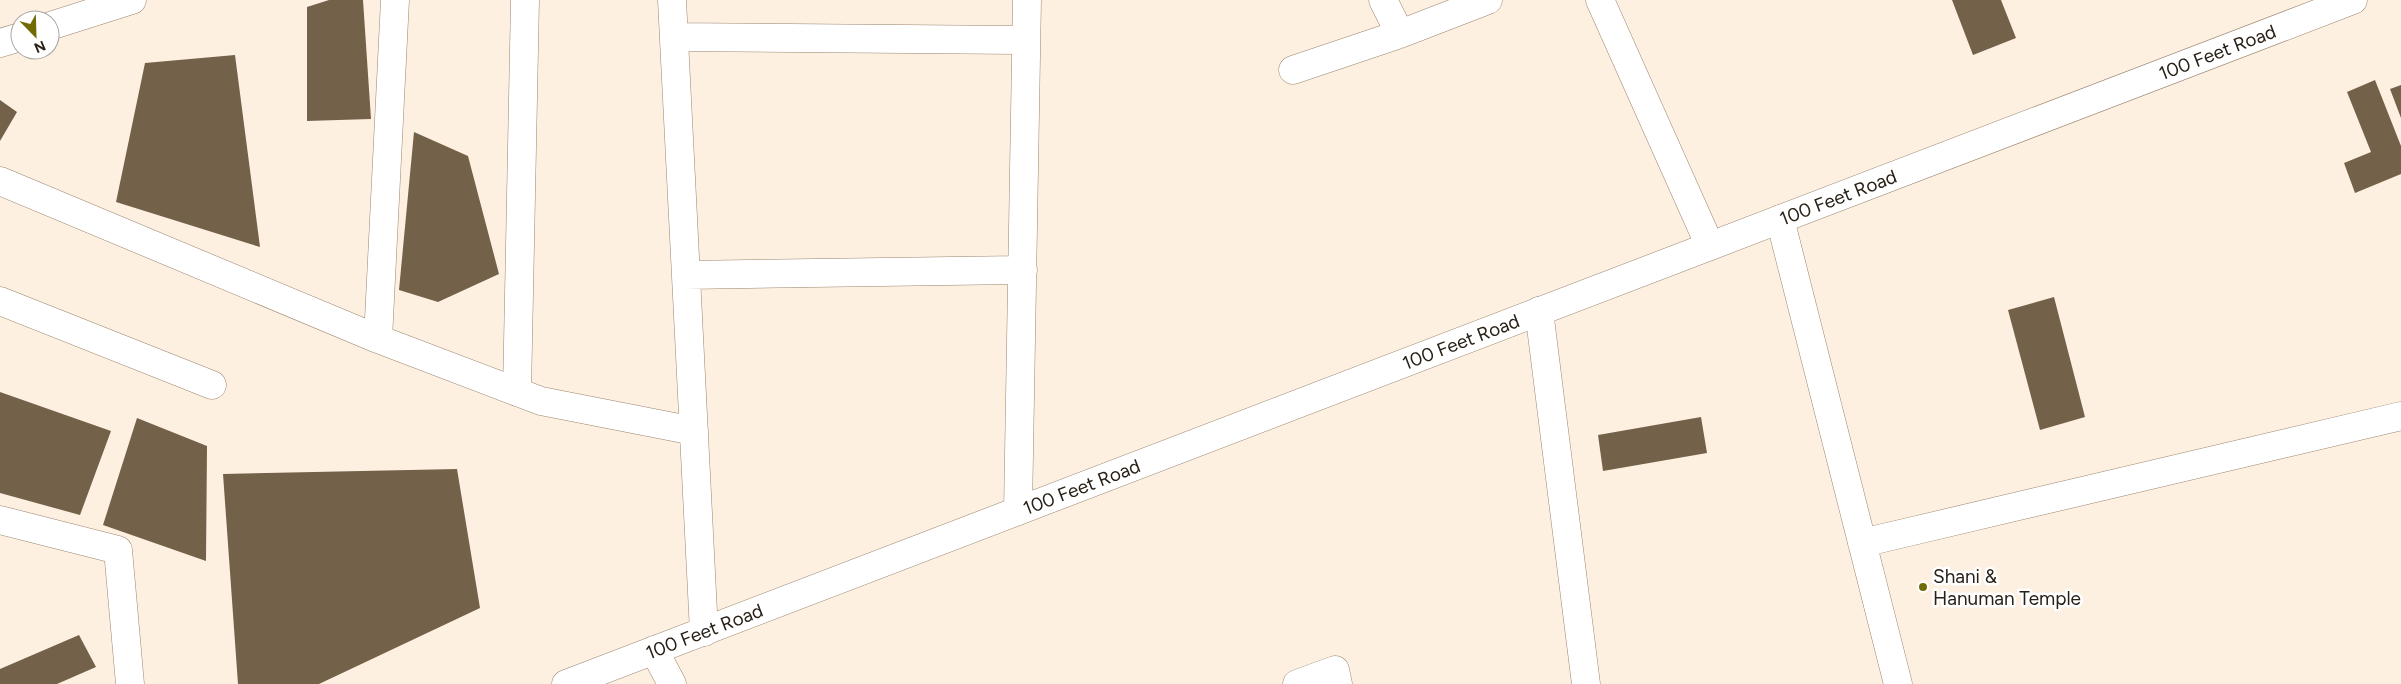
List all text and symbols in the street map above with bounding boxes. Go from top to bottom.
north arrow [10,10,60,60]
street label: 100 Feet Road [2155,19,2279,85]
text: N [32,37,48,56]
street label: 100 Feet Road [1776,164,1900,230]
street label: 100 Feet Road [1399,309,1523,374]
street label: 100 Feet Road [1020,454,1143,520]
place label: Shani & Hanuman Temple [1933,565,2081,610]
marker: Shani & Hanuman Temple [1917,581,1929,593]
street label: 100 Feet Road [642,598,766,664]

